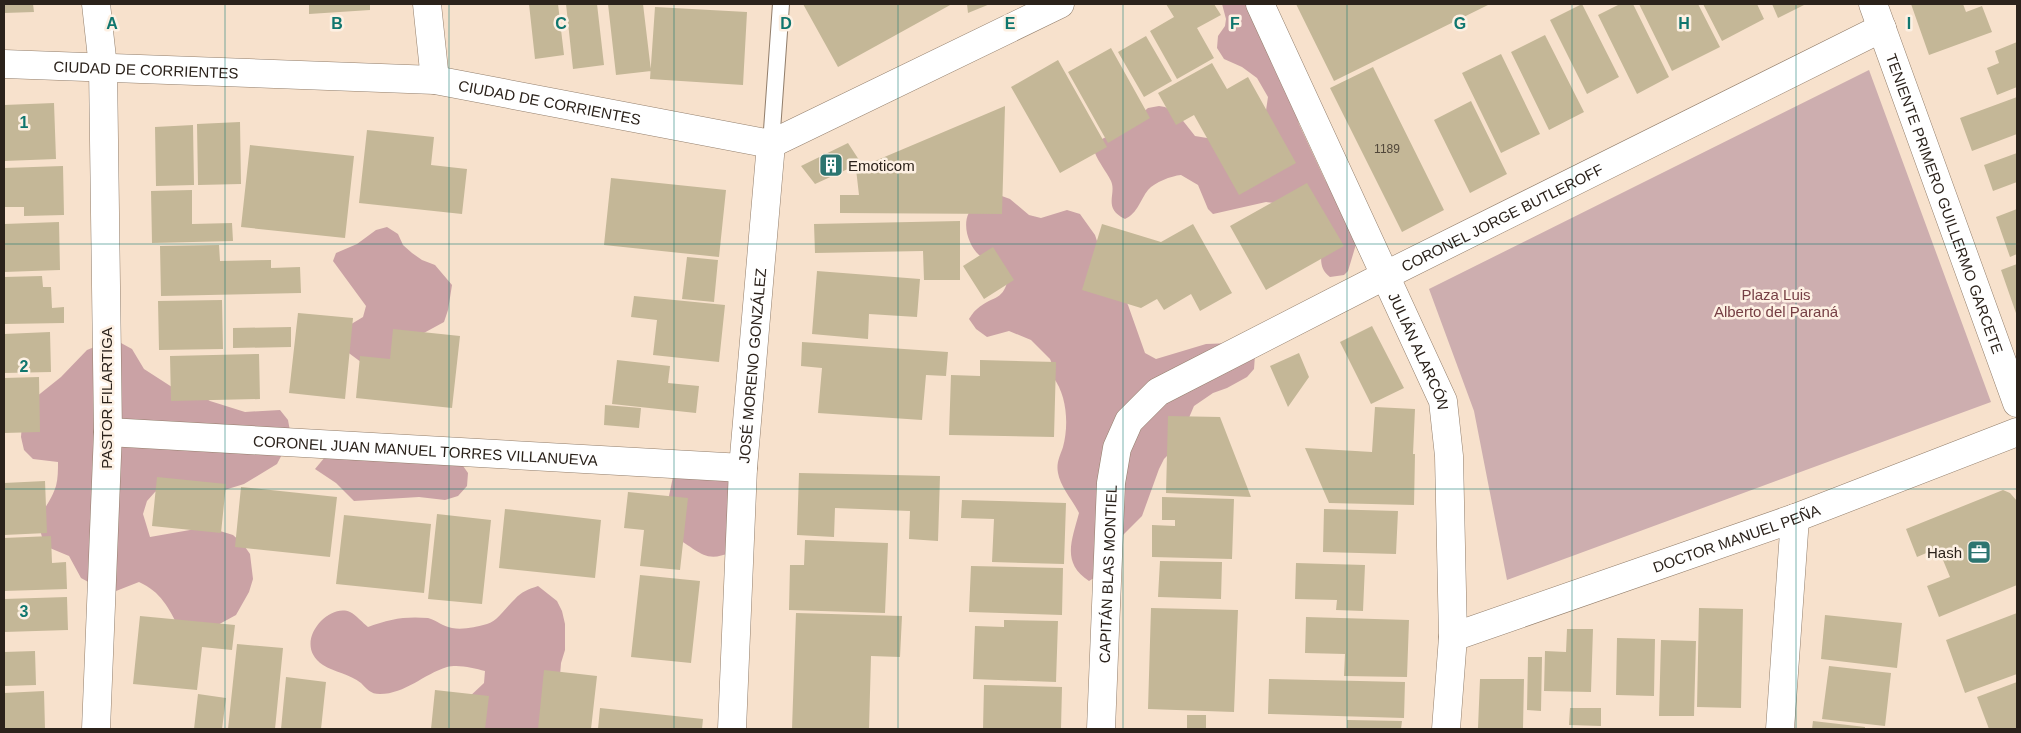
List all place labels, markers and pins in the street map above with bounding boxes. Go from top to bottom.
building icon: Emoticom [818,152,844,178]
place label: Emoticom [848,157,915,174]
office icon: Hash [1966,539,1992,565]
place label: Hash [1927,544,1962,561]

